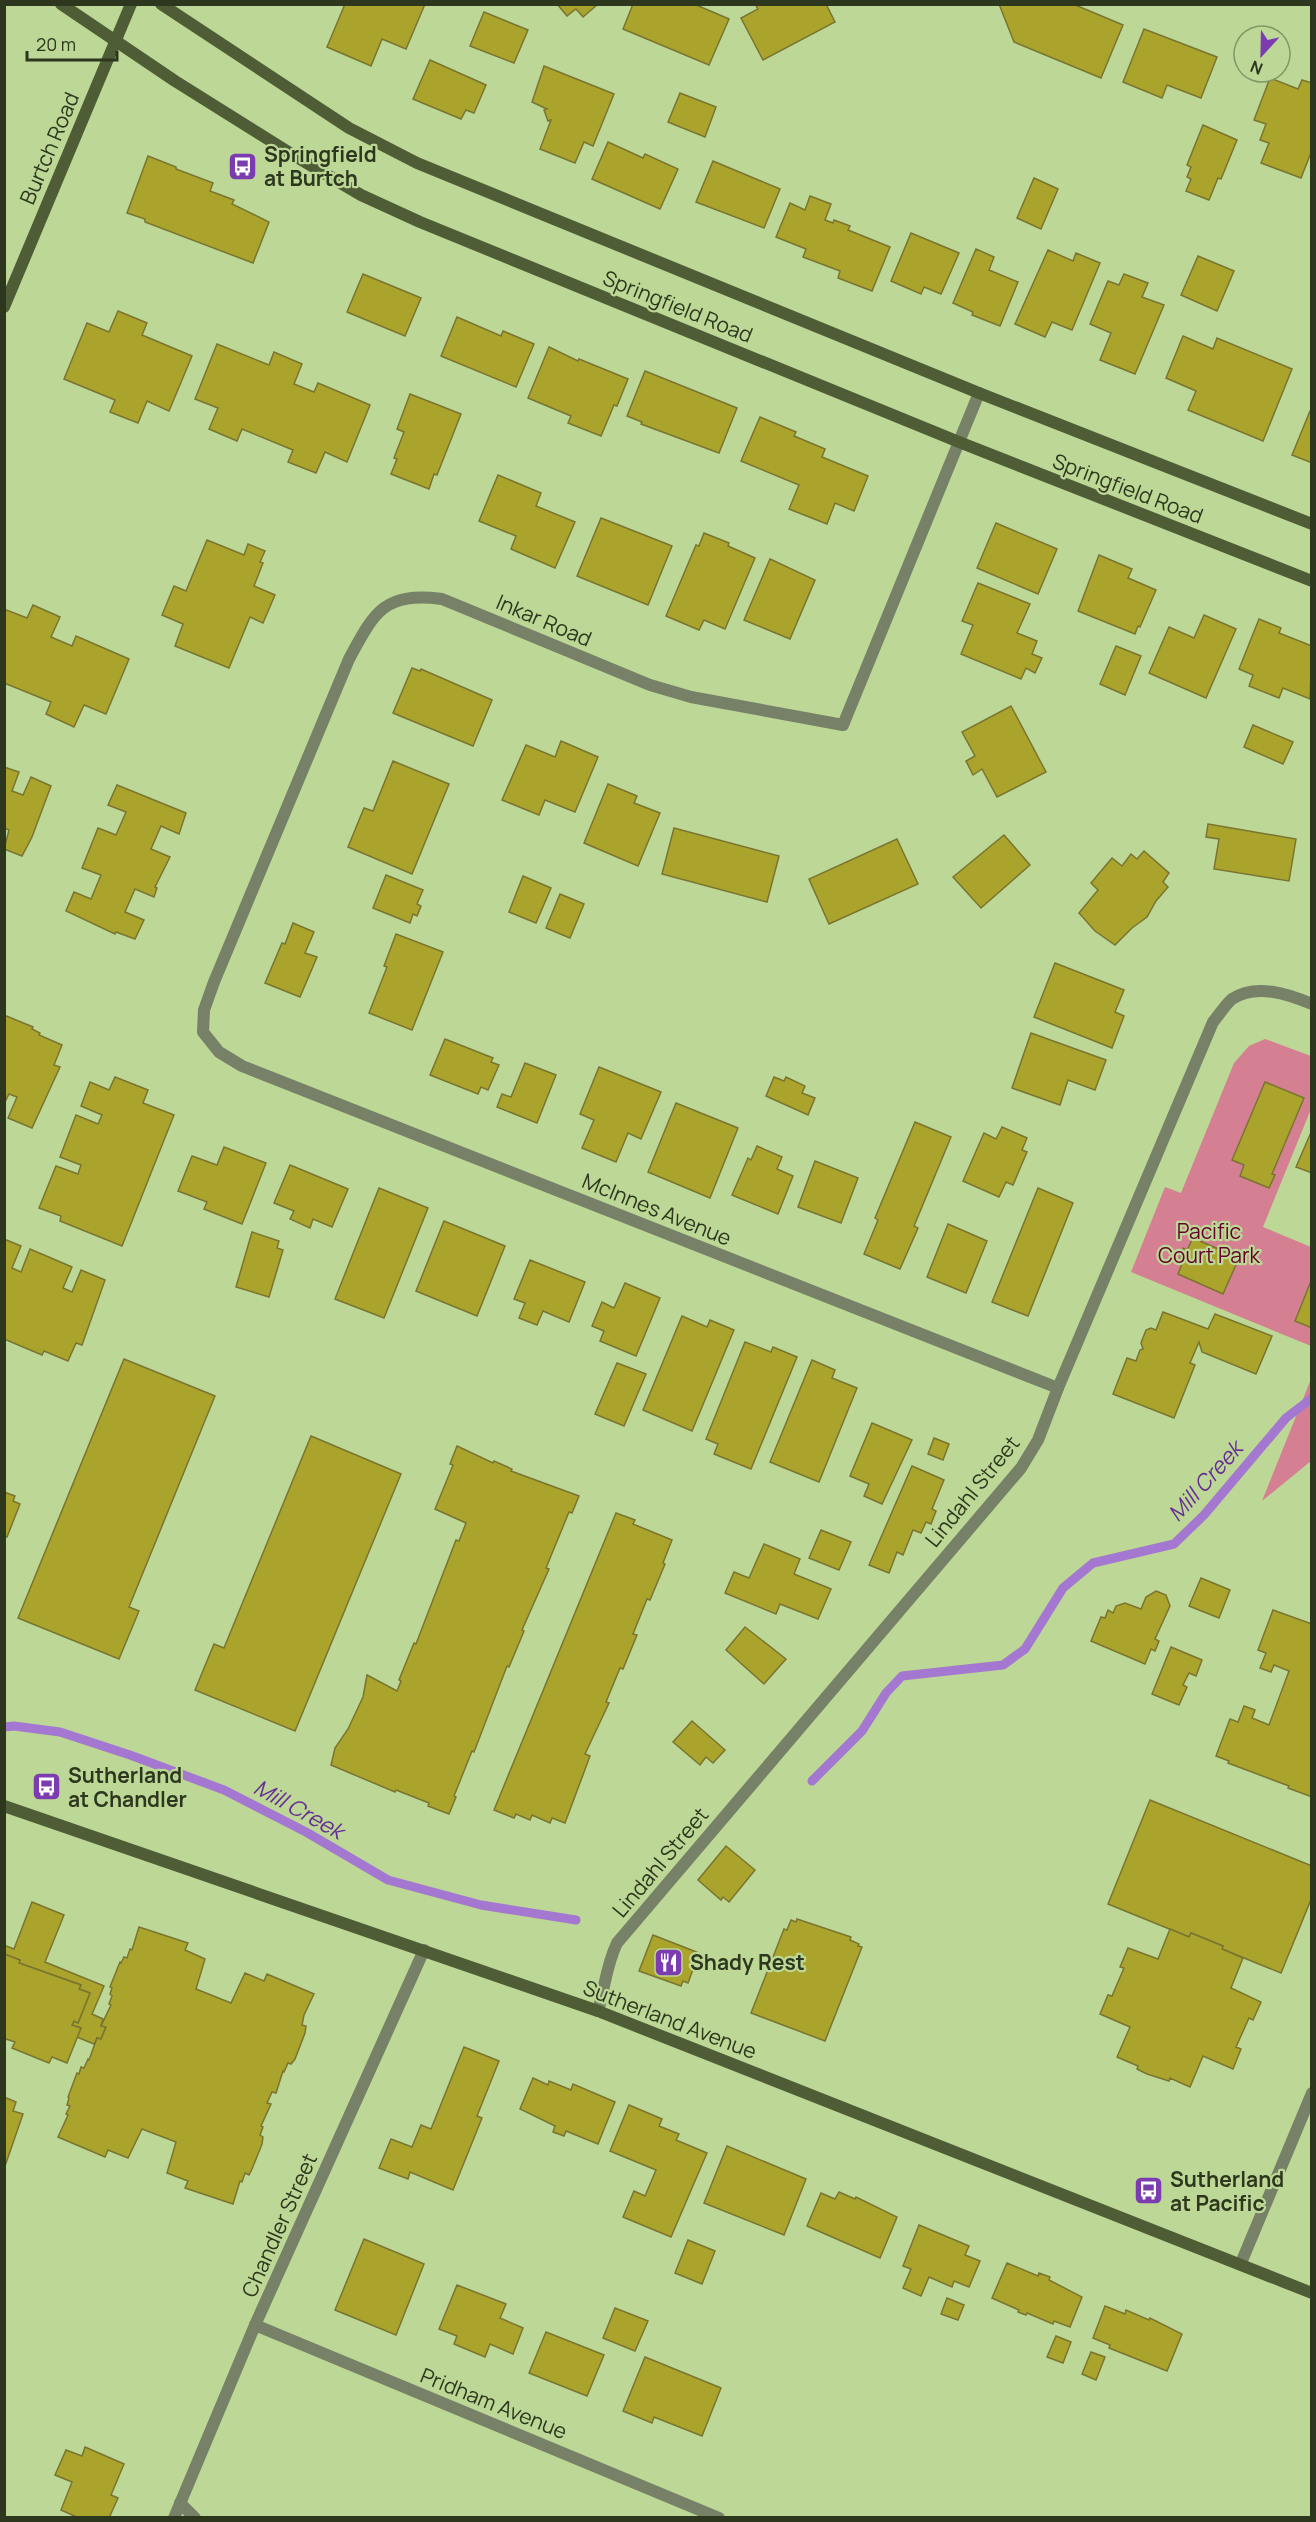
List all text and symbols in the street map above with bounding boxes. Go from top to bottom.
scale bar [27,24,117,62]
north arrow [1232,24,1292,84]
text: 20 m [36,32,76,56]
text: N [1247,56,1266,80]
street label: Burtch Road [13,88,85,208]
place label: Springfield at Burtch [264,140,377,192]
bus stop icon: Springfield at Burtch [227,150,259,182]
street label: Springfield Road [599,263,757,349]
street label: Springfield Road [1049,446,1207,530]
street label: Inkar Road [492,587,596,653]
street label: McInnes Avenue [578,1166,736,1252]
park label: Pacific Court Park [1158,1217,1261,1269]
street label: Lindahl Street [919,1430,1025,1552]
water label: Mill Creek [1161,1432,1251,1528]
place label: Sutherland at Chandler [68,1761,187,1813]
bus stop icon: Sutherland at Chandler [31,1771,63,1803]
water label: Mill Creek [249,1772,352,1847]
street label: Lindahl Street [606,1801,714,1923]
restaurant icon: Shady Rest [653,1946,685,1978]
place label: Shady Rest [690,1948,805,1976]
street label: Sutherland Avenue [579,1973,761,2065]
street label: Chandler Street [235,2149,323,2301]
place label: Sutherland at Pacific [1170,2165,1284,2217]
bus stop icon: Sutherland at Pacific [1133,2175,1165,2207]
street label: Pridham Avenue [417,2361,571,2445]

